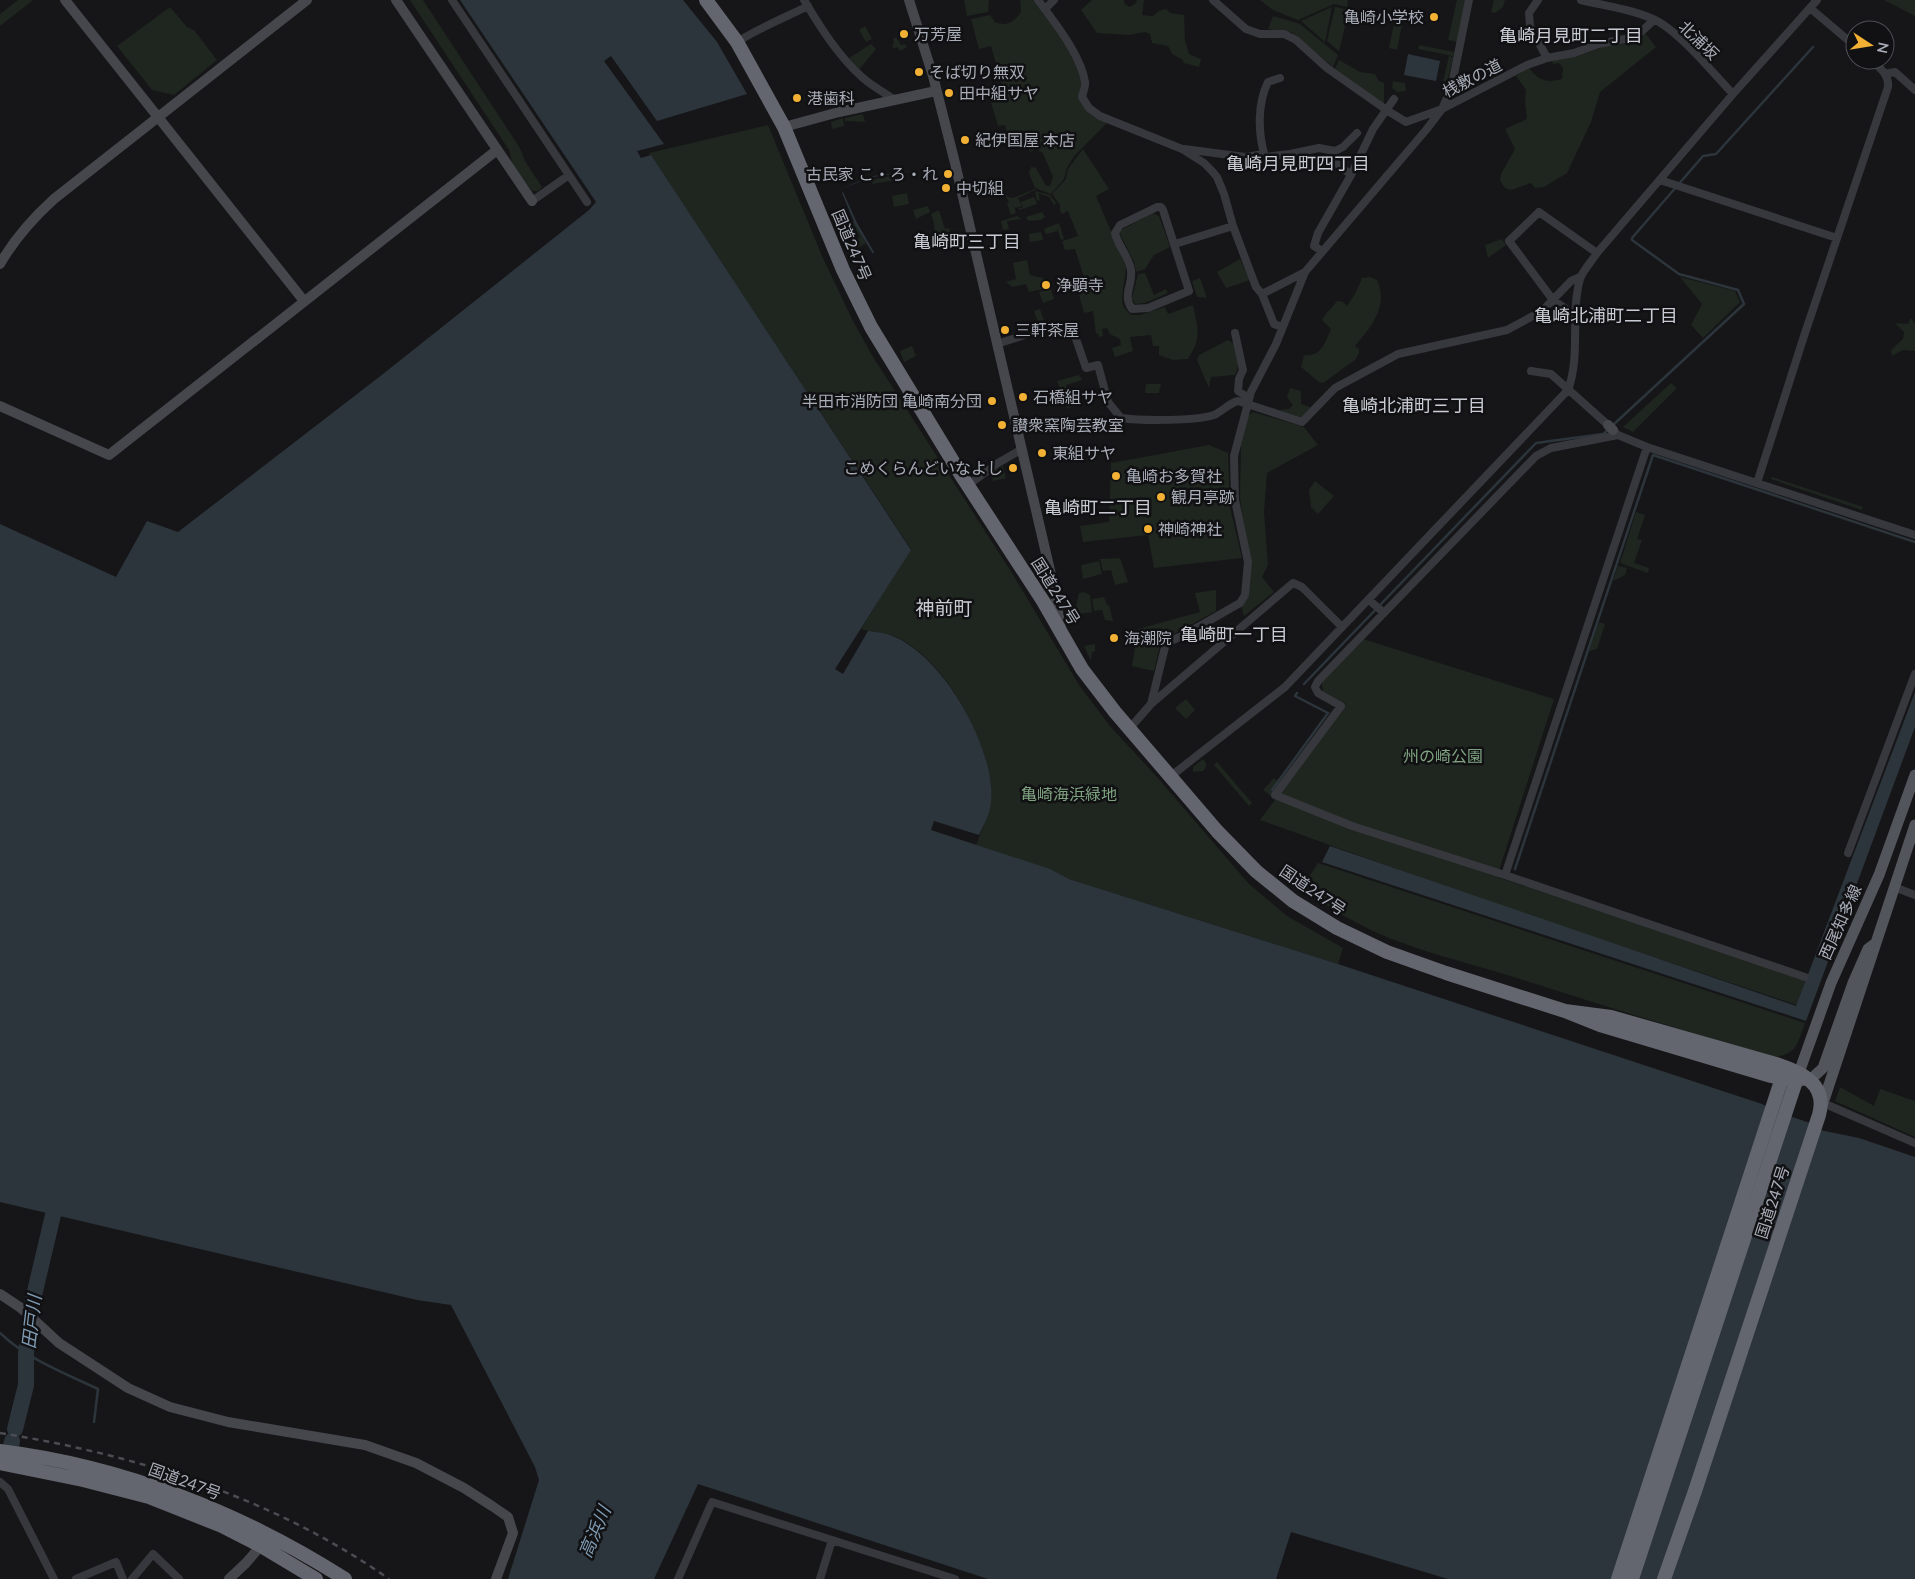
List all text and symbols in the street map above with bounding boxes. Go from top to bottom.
place label: 亀崎小学校 [1344,7,1424,26]
marker: 亀崎小学校 [1428,11,1440,23]
street label: 北浦坂 [1675,16,1723,63]
north arrow [1845,20,1895,70]
place label: 万芳屋 [914,24,962,43]
district label: 亀崎月見町二丁目 [1499,24,1643,46]
marker: 万芳屋 [898,28,910,40]
text: N [1874,41,1893,55]
street label: 桟敷の道 [1439,55,1505,101]
place label: そば切り無双 [929,62,1025,81]
marker: そば切り無双 [913,66,925,78]
place label: 田中組サヤ [959,83,1039,102]
marker: 田中組サヤ [943,87,955,99]
place label: 港歯科 [807,88,855,107]
marker: 港歯科 [791,92,803,104]
place label: 紀伊国屋 本店 [975,130,1075,149]
marker: 紀伊国屋 本店 [959,134,971,146]
district label: 亀崎月見町四丁目 [1226,152,1370,174]
place label: 古民家 こ・ろ・れ [806,164,938,183]
marker: 古民家 こ・ろ・れ [942,168,954,180]
place label: 中切組 [956,178,1004,197]
marker: 中切組 [940,182,952,194]
street label: 国道247号 [829,206,876,283]
district label: 亀崎町三丁目 [913,230,1021,252]
place label: 浄顕寺 [1056,275,1104,294]
marker: 浄顕寺 [1040,279,1052,291]
district label: 亀崎北浦町二丁目 [1534,304,1678,326]
place label: 三軒茶屋 [1015,320,1079,339]
marker: 三軒茶屋 [999,324,1011,336]
place label: 石橋組サヤ [1033,387,1113,406]
place label: 半田市消防団 亀崎南分団 [802,391,982,410]
marker: 石橋組サヤ [1017,391,1029,403]
district label: 亀崎北浦町三丁目 [1342,394,1486,416]
marker: 半田市消防団 亀崎南分団 [986,395,998,407]
place label: 讃衆窯陶芸教室 [1012,415,1124,434]
marker: 讃衆窯陶芸教室 [996,419,1008,431]
place label: 東組サヤ [1052,443,1116,462]
marker: 東組サヤ [1036,447,1048,459]
place label: こめくらんどいなよし [843,458,1003,477]
marker: こめくらんどいなよし [1007,462,1019,474]
place label: 亀崎お多賀社 [1126,466,1222,485]
marker: 亀崎お多賀社 [1110,470,1122,482]
place label: 観月亭跡 [1171,487,1235,506]
marker: 観月亭跡 [1155,491,1167,503]
district label: 亀崎町二丁目 [1044,496,1152,518]
place label: 神崎神社 [1158,519,1222,538]
marker: 神崎神社 [1142,523,1154,535]
street label: 国道247号 [1028,554,1085,628]
district label: 神前町 [915,596,973,619]
district label: 亀崎町一丁目 [1180,623,1288,645]
place label: 海潮院 [1124,628,1172,647]
marker: 海潮院 [1108,632,1120,644]
park label: 州の崎公園 [1403,746,1483,765]
park label: 亀崎海浜緑地 [1021,784,1117,803]
street label: 国道247号 [1277,861,1350,919]
street label: 西尾知多線 [1815,881,1864,962]
street label: 国道247号 [1751,1163,1792,1241]
water label: 田戸川 [17,1292,45,1350]
street label: 国道247号 [146,1459,224,1502]
water label: 高浜川 [573,1501,616,1561]

